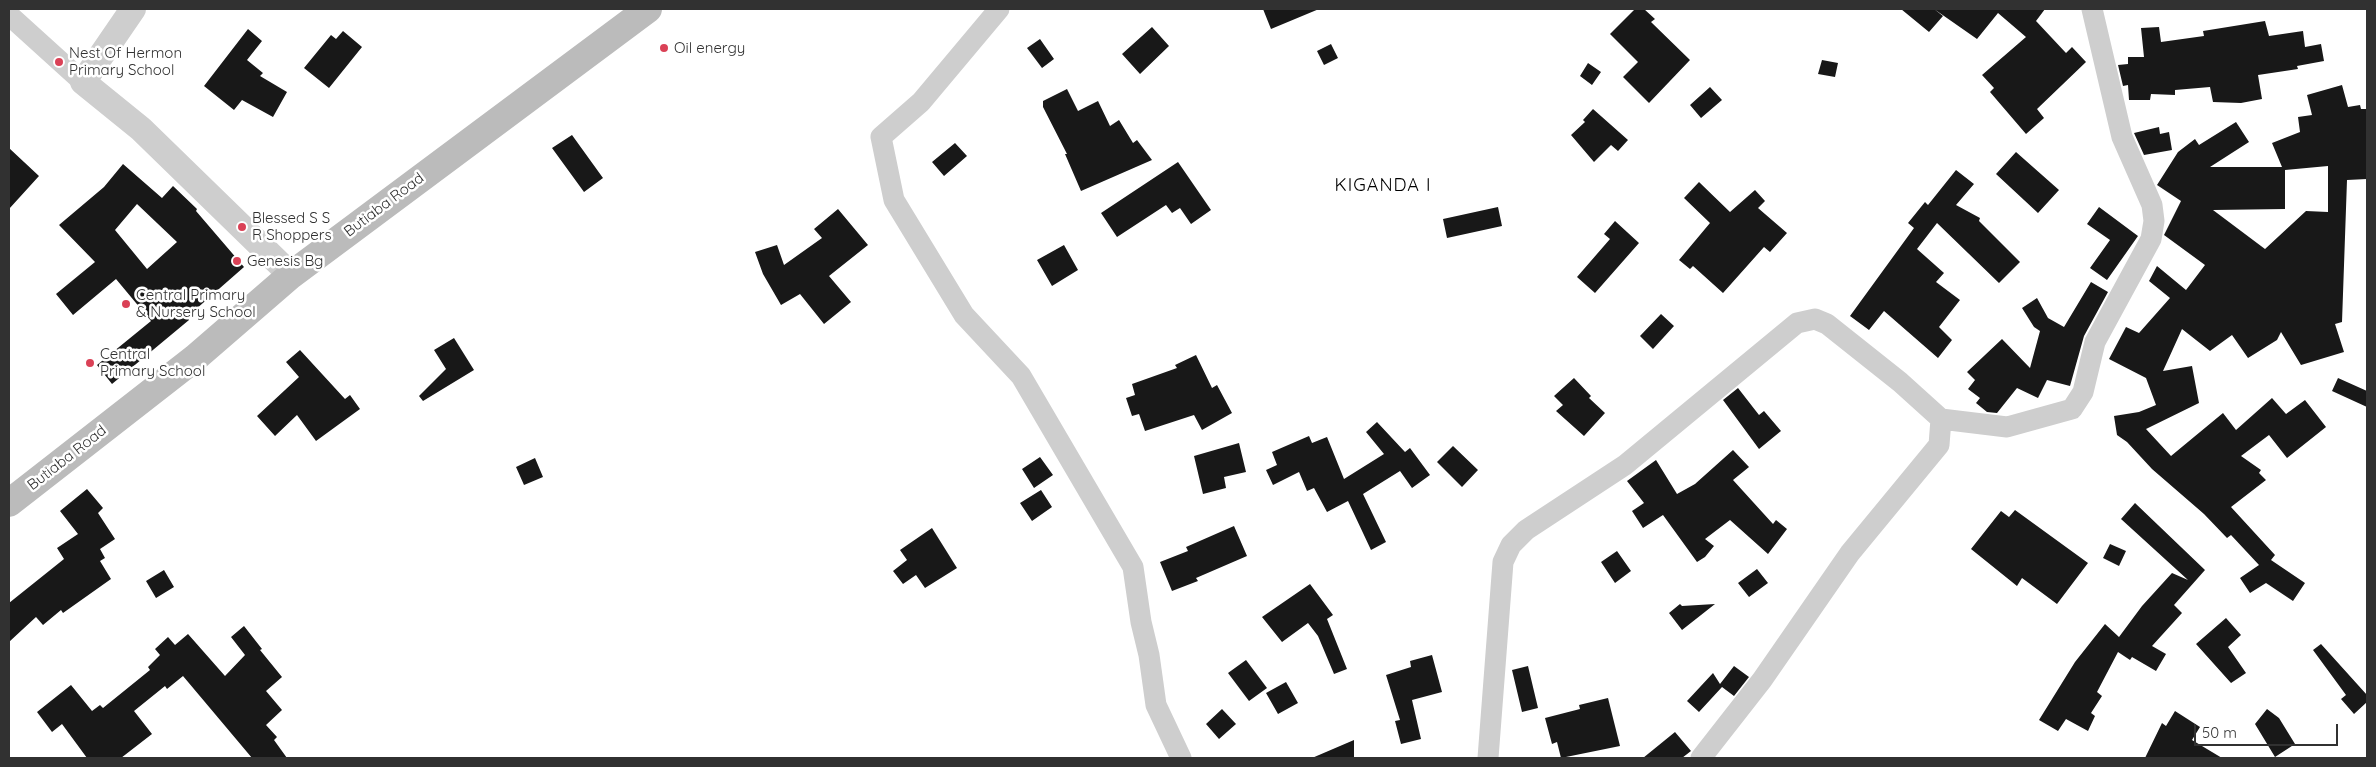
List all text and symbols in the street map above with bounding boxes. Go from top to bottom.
place label: Oil energy [674,39,745,57]
marker: Oil energy [658,42,670,54]
place label: Nest Of Hermon Primary School [69,44,182,79]
marker: Nest Of Hermon Primary School [53,56,65,68]
street label: Butiaba Road [341,169,427,241]
district label: KIGANDA I [1333,175,1433,197]
place label: Blessed S S R Shoppers [252,209,332,244]
marker: Blessed S S R Shoppers [236,221,248,233]
place label: Genesis Bg [247,252,323,270]
marker: Genesis Bg [231,255,243,267]
place label: Central Primary & Nursery School [136,286,256,321]
marker: Central Primary & Nursery School [120,298,132,310]
place label: Central Primary School [100,345,205,380]
marker: Central Primary School [84,357,96,369]
street label: Butiaba Road [24,422,110,494]
scale bar [2196,714,2340,746]
text: 50 m [2202,723,2237,742]

